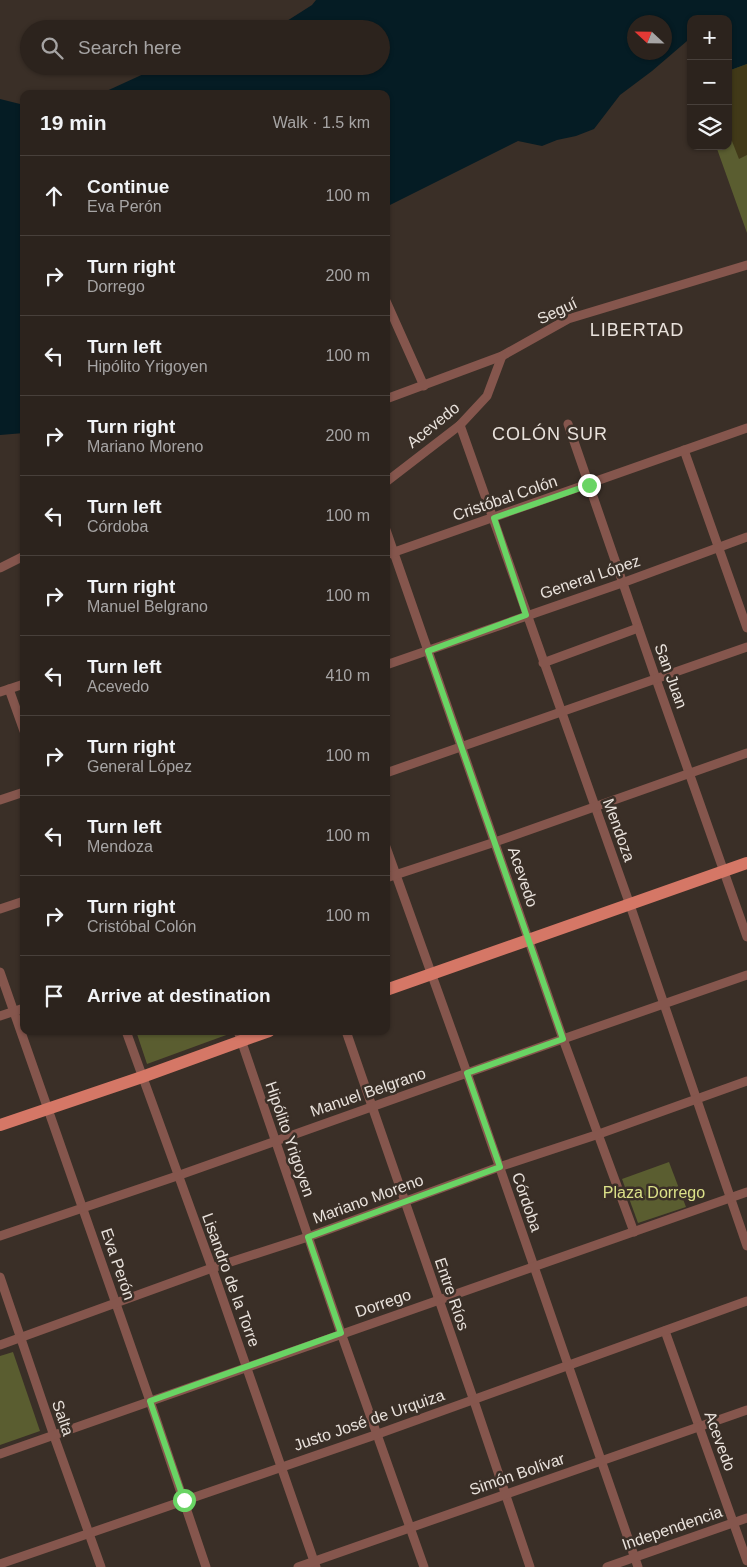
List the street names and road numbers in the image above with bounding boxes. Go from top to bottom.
street label: Seguí [534,294,580,328]
street label: Acevedo [403,399,463,451]
street label: Cristóbal Colón [451,472,559,524]
street label: General López [538,552,642,602]
street label: San Juan [651,641,691,711]
street label: Mendoza [600,796,638,864]
street label: Acevedo [505,845,541,909]
street label: Manuel Belgrano [308,1064,428,1120]
street label: Hipólito Yrigoyen [262,1079,318,1199]
street label: Córdoba [509,1170,545,1234]
street label: Mariano Moreno [310,1171,426,1227]
street label: Lisandro de la Torre [199,1211,263,1349]
street label: Eva Perón [98,1226,138,1302]
street label: Entre Ríos [432,1255,472,1333]
street label: Dorrego [353,1286,413,1320]
street label: Justo José de Urquiza [291,1386,447,1454]
street label: Salta [49,1398,77,1438]
street label: Acevedo [701,1409,739,1473]
street label: Simón Bolívar [467,1450,567,1498]
street label: Independencia [620,1503,724,1553]

